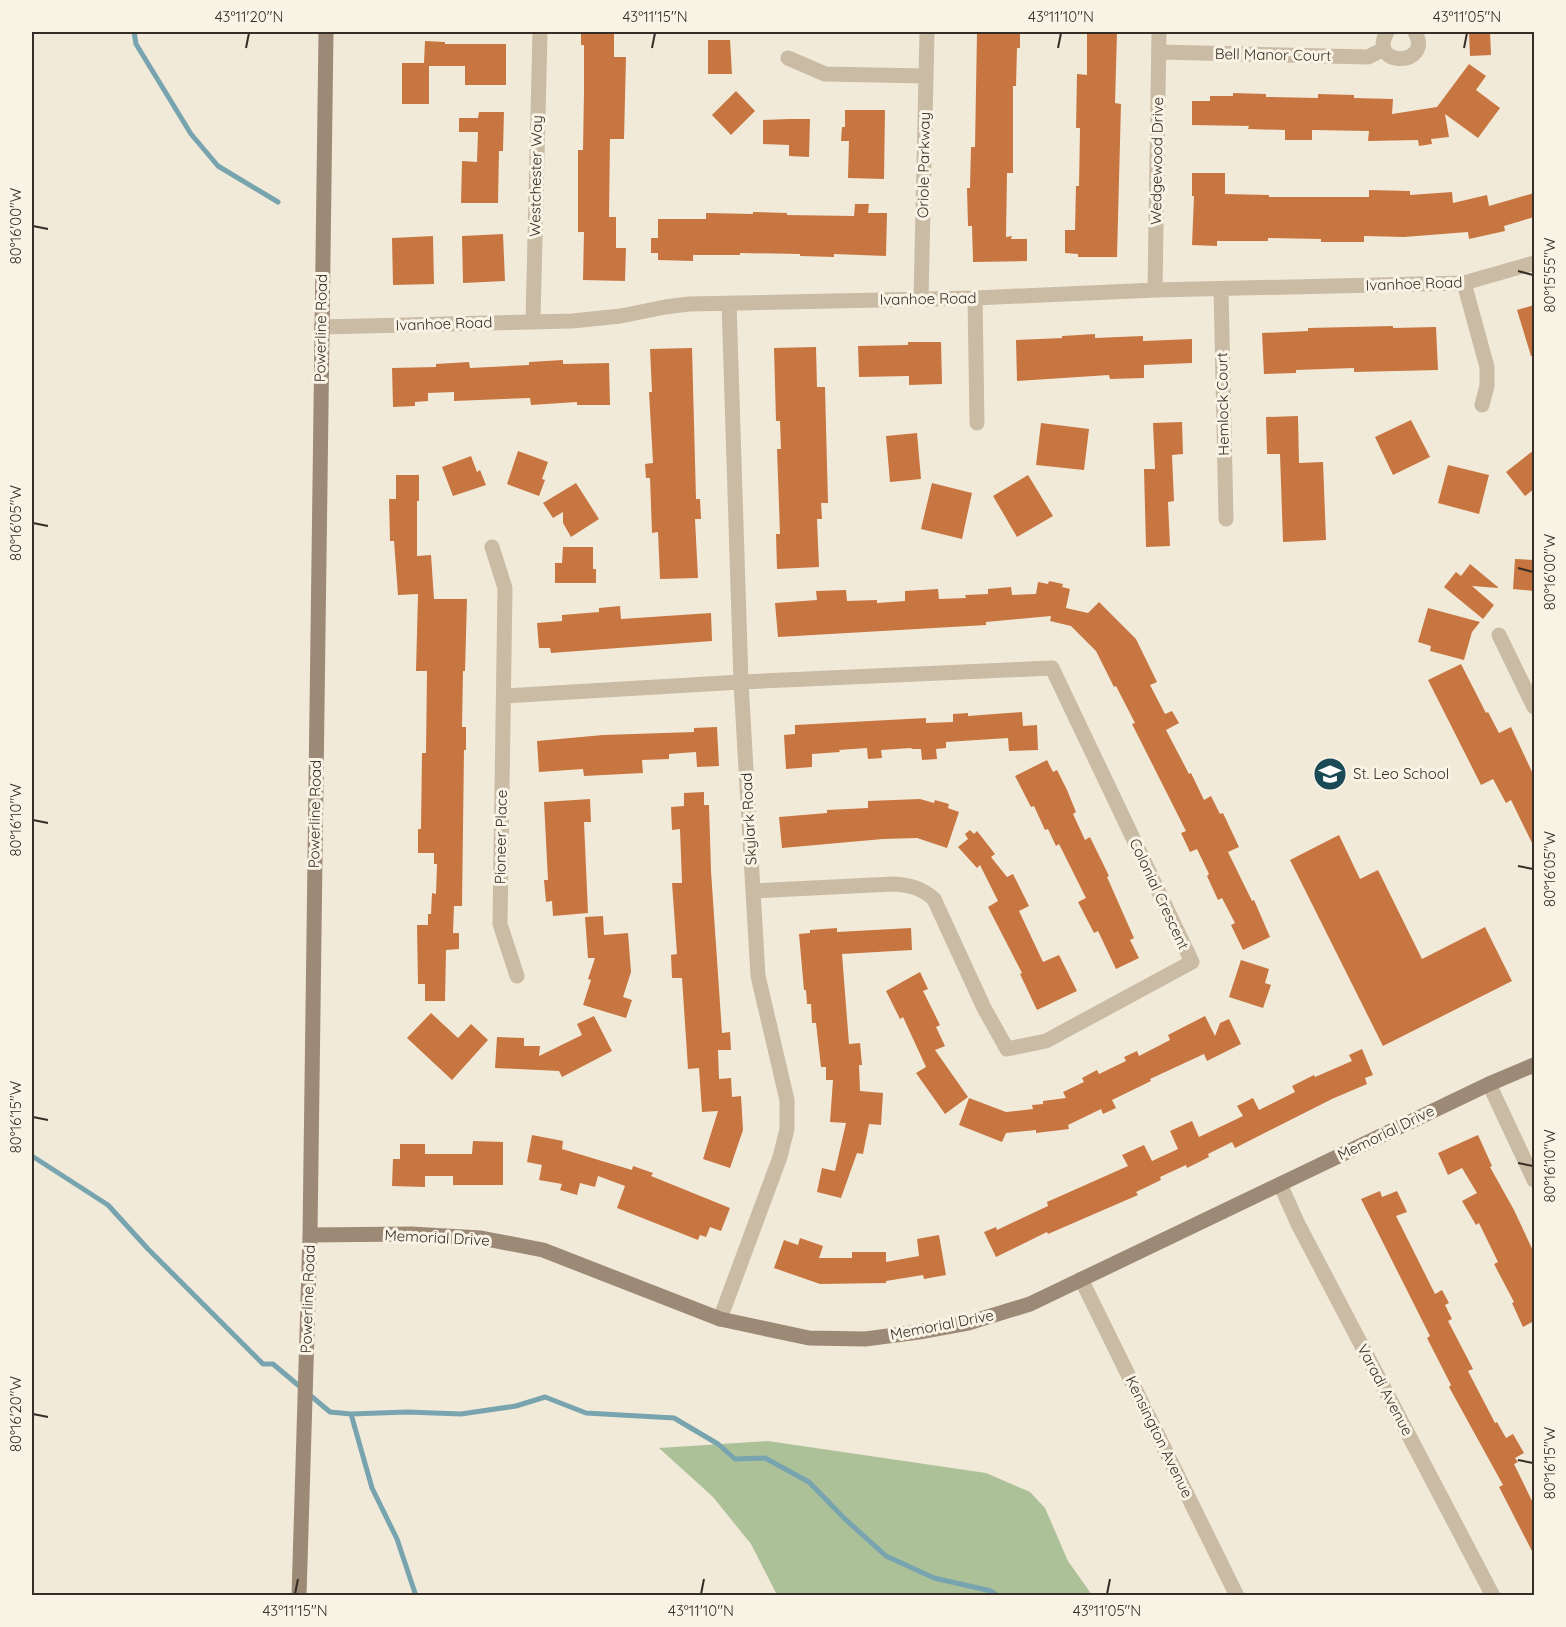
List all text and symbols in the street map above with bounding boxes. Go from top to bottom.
text: 43°11'20"N [215,7,283,26]
text: 43°11'15"N [622,7,688,26]
text: 43°11'10"N [1028,7,1094,26]
text: 43°11'05"N [1433,7,1501,26]
street label: Bell Manor Court [1215,44,1331,65]
street label: Wedgewood Drive [1146,97,1167,225]
street label: Oriole Parkway [913,112,934,218]
street label: Westchester Way [525,115,546,237]
text: 80°16'00"W [6,187,25,264]
text: 80°15'55"W [1540,237,1559,313]
street label: Ivanhoe Road [1365,272,1463,295]
street label: Powerline Road [310,274,331,382]
street label: Ivanhoe Road [879,288,977,309]
street label: Ivanhoe Road [395,312,493,335]
street label: Hemlock Court [1212,352,1233,456]
text: 80°16'05"W [6,485,25,561]
text: 80°16'00"W [1540,533,1559,610]
school or university icon: St. Leo School [1312,756,1348,792]
street label: Powerline Road [304,760,325,868]
place label: St. Leo School [1353,764,1449,783]
street label: Skylark Road [737,772,760,866]
text: 80°16'10"W [6,783,25,857]
street label: Pioneer Place [490,790,511,884]
text: 80°16'05"W [1540,831,1559,907]
street label: Colonial Crescent [1125,835,1194,952]
text: 80°16'15"W [6,1080,25,1153]
street label: Memorial Drive [1334,1101,1437,1164]
text: 80°16'10"W [1540,1129,1559,1203]
street label: Memorial Drive [384,1225,490,1250]
street label: Powerline Road [296,1244,319,1354]
street label: Memorial Drive [888,1305,995,1344]
street label: Varadi Avenue [1353,1341,1418,1439]
street label: Kensington Avenue [1122,1373,1197,1501]
text: 80°16'20"W [6,1375,25,1452]
text: 80°16'15"W [1540,1426,1559,1499]
text: 43°11'15"N [262,1601,328,1620]
text: 43°11'10"N [668,1601,734,1620]
text: 43°11'05"N [1073,1601,1141,1620]

